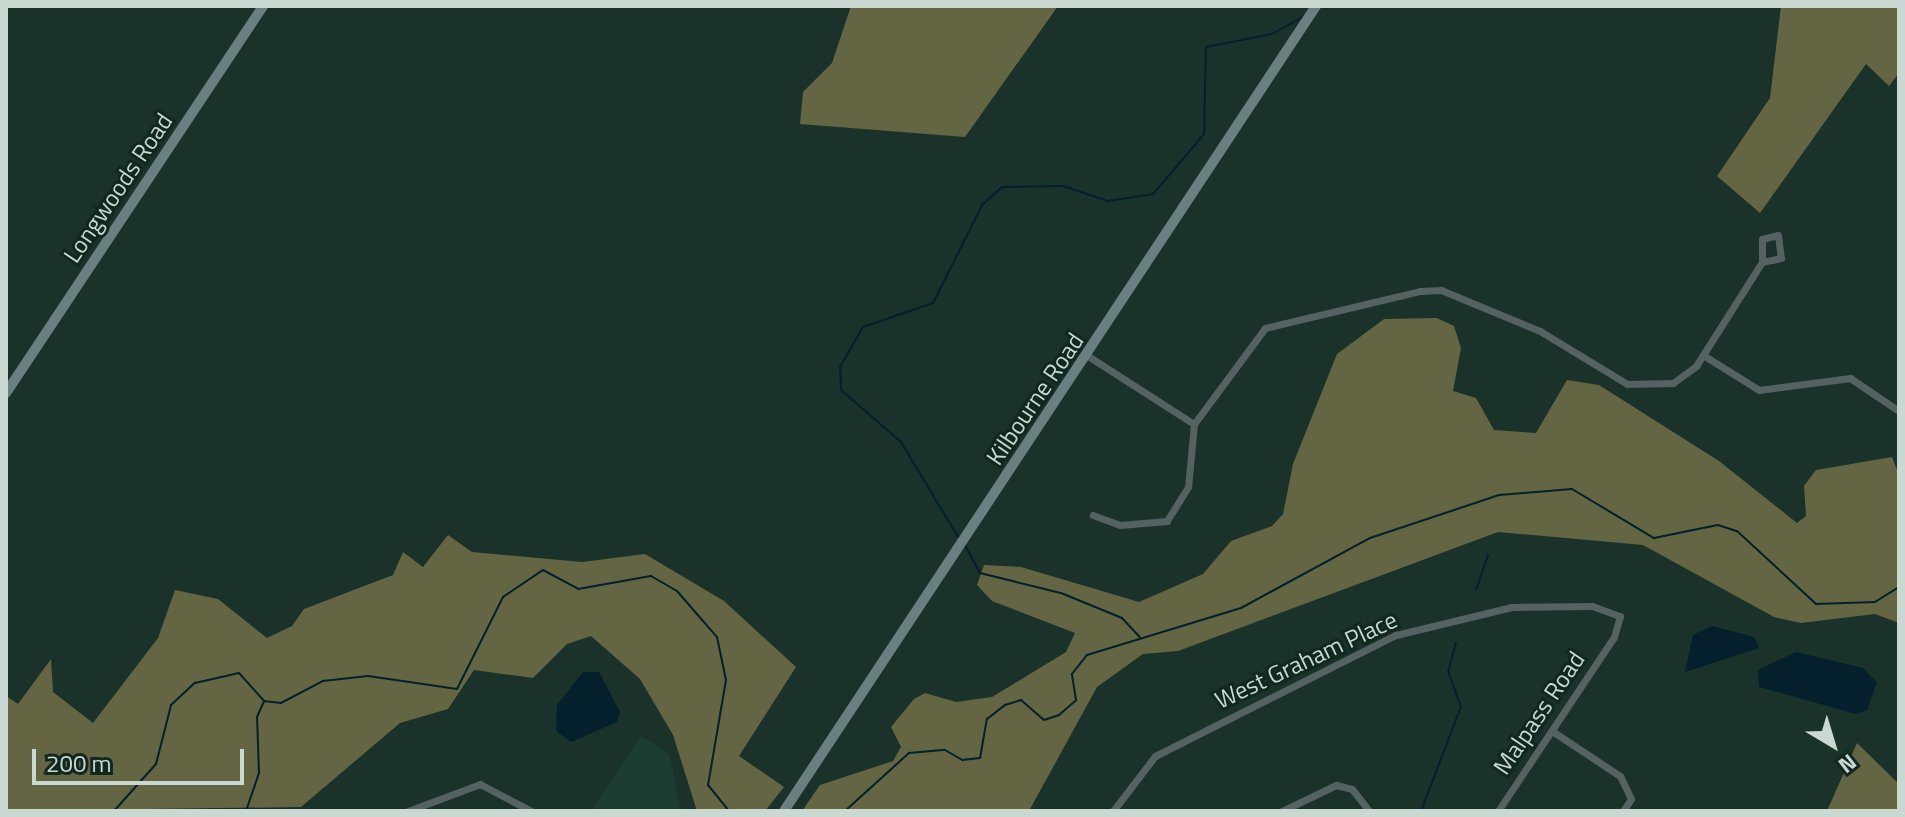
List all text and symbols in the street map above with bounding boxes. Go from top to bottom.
street label: Longwoods Road [57,108,179,268]
street label: Kilbourne Road [980,328,1090,470]
street label: West Graham Place [1210,605,1402,715]
street label: Malpass Road [1487,646,1591,780]
north arrow [1793,705,1873,785]
scale bar [36,733,248,783]
text: 200 m [46,745,112,781]
text: N [1831,746,1864,782]

